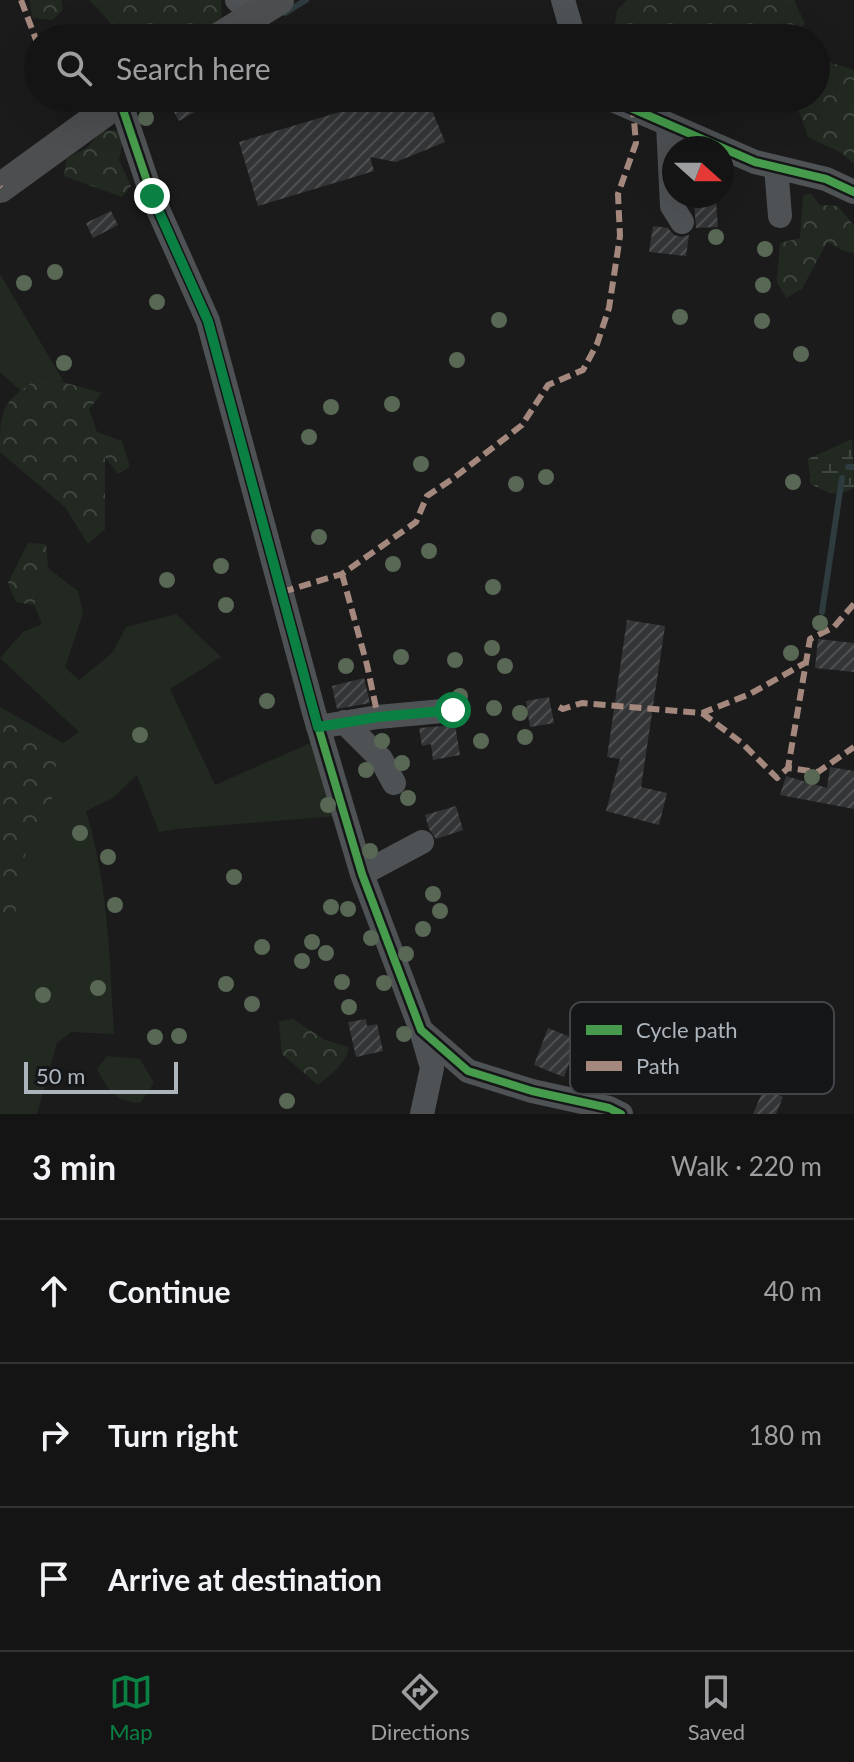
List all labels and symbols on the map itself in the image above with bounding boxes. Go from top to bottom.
north arrow [662,136,734,208]
route end [134,178,170,214]
route start [435,692,471,728]
legend [570,1002,834,1094]
text: Cycle path [636,1016,738,1043]
text: Path [636,1052,680,1079]
scale bar [24,1058,178,1094]

